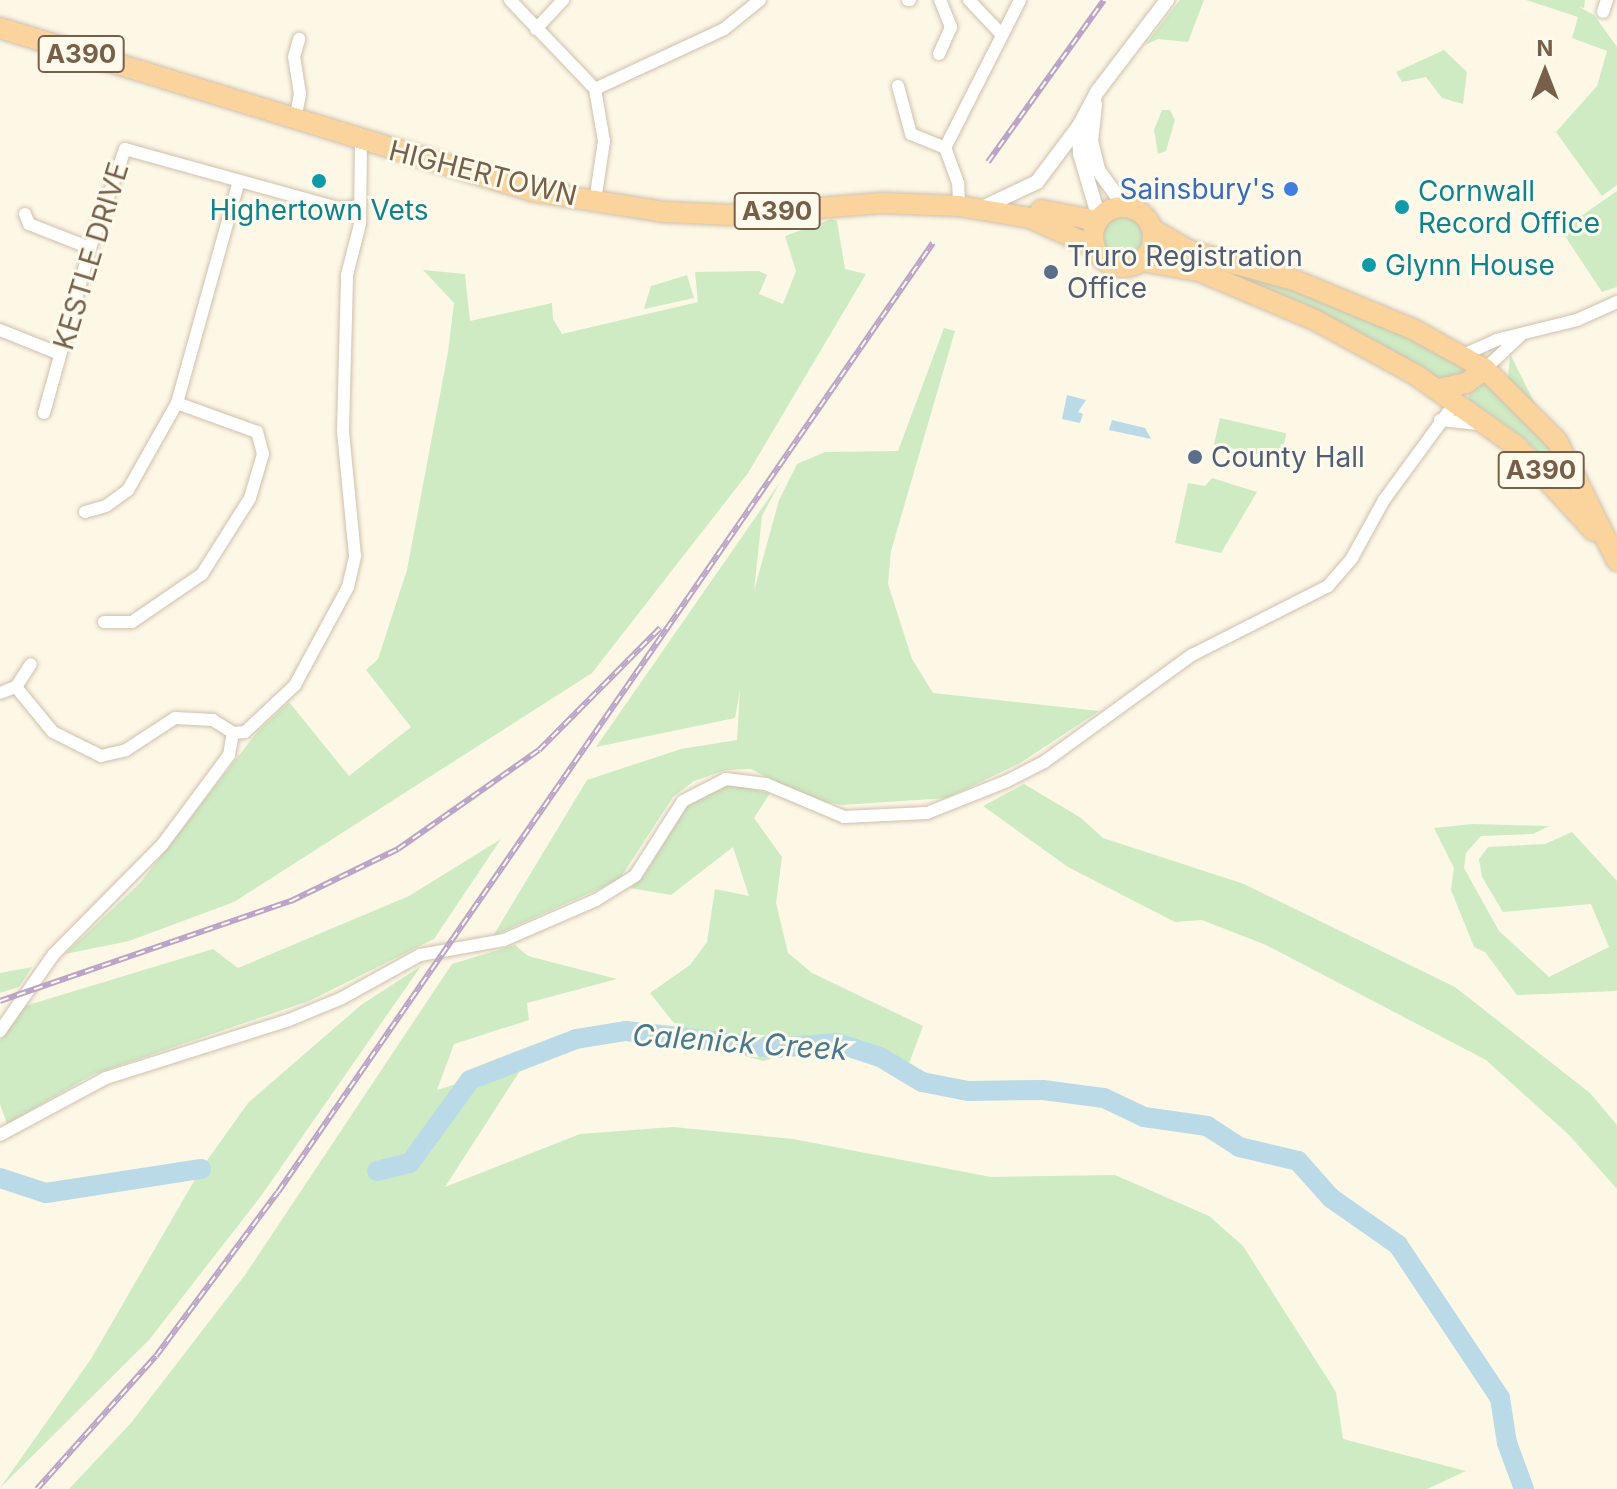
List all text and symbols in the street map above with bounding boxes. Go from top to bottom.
road number: A390 [37,32,125,76]
north arrow [1505,32,1585,112]
text: N [1537,35,1553,61]
street label: HIGHERTOWN [386,133,580,213]
street label: KESTLE DRIVE [47,158,135,354]
marker: Highertown Vets [310,172,328,190]
place label: Sainsbury's [1120,172,1275,206]
place label: Cornwall Record Office [1418,174,1600,240]
marker: Sainsbury's [1282,180,1300,198]
road number: A390 [733,189,821,233]
place label: Highertown Vets [209,193,429,227]
marker: Cornwall Record Office [1393,198,1411,216]
place label: Truro Registration Office [1067,239,1303,305]
place label: Glynn House [1385,248,1555,282]
marker: Glynn House [1360,256,1378,274]
marker: Truro Registration Office [1042,263,1060,281]
place label: County Hall [1211,440,1365,474]
marker: County Hall [1186,448,1204,466]
road number: A390 [1497,448,1585,492]
water label: Calenick Creek [631,1017,849,1067]

